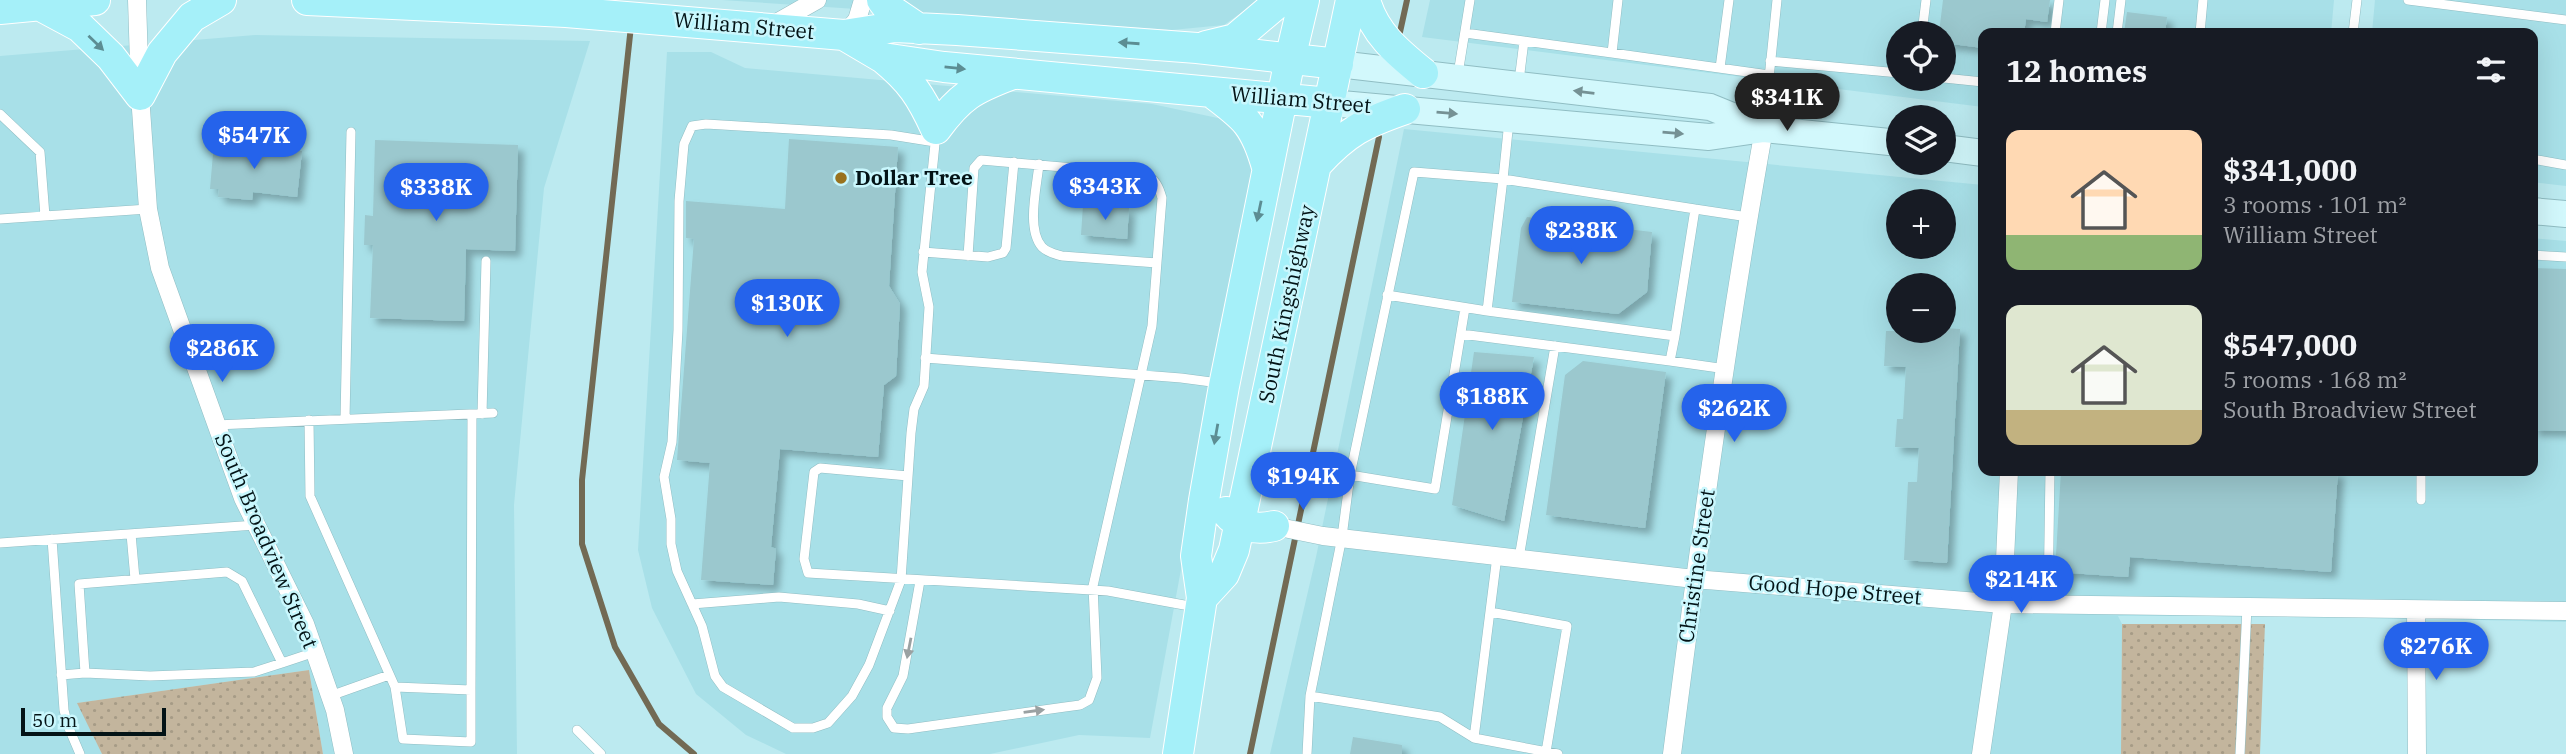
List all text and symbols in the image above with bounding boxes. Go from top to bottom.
street label: William Street [673,5,816,45]
map controls [1886,21,1956,343]
button: locate [1886,21,1956,91]
one-way arrow [87,34,104,51]
one-way arrow [1118,37,1140,48]
text: 12 homes [2006,51,2147,90]
icon: filters [2472,51,2510,89]
one-way arrow [944,62,966,73]
pin: $341K [1738,74,1836,133]
street label: William Street [1230,79,1373,119]
text: $341K [1751,81,1823,111]
one-way arrow [1573,86,1595,97]
button: layers [1886,105,1956,175]
one-way arrow [1436,108,1458,119]
pin: $547K [205,111,303,171]
text: $547K [218,119,290,149]
one-way arrow [1662,128,1684,139]
text: $341,000 [2223,150,2357,189]
icon: home [2062,158,2146,242]
pin: $343K [1056,162,1154,222]
place label: Dollar Tree [855,163,973,191]
pin: $338K [387,164,485,223]
marker: Dollar Tree [833,170,849,186]
text: $343K [1069,170,1141,200]
text: $338K [400,171,472,201]
button: + [1886,189,1956,259]
text: 3 rooms · 101 m² [2223,189,2406,219]
one-way arrow [1254,200,1265,222]
street label: South Kingshighway [1251,201,1321,405]
pin: $238K [1532,206,1630,266]
text: $238K [1545,214,1617,244]
text: William Street [2223,219,2378,249]
button: − [1886,273,1956,343]
pin: $130K [738,280,836,339]
text: $130K [751,287,823,317]
pin: $286K [173,324,271,384]
text: $547,000 [2223,325,2357,364]
text: $286K [186,332,258,362]
icon: home [2062,333,2146,417]
text: 5 rooms · 168 m² [2223,364,2406,394]
pin: $188K [1443,372,1541,432]
text: $188K [1456,380,1528,410]
pin: $262K [1685,384,1783,444]
text: $262K [1698,392,1770,422]
text: South Broadview Street [2223,394,2477,424]
one-way arrow [1210,423,1221,445]
street label: South Broadview Street [209,429,325,653]
pin: $194K [1254,452,1352,512]
text: $194K [1267,460,1339,490]
street label: Christine Street [1671,487,1721,645]
pin: $214K [1972,556,2070,615]
text: $214K [1985,563,2057,593]
street label: Good Hope Street [1747,567,1923,611]
pin: $276K [2387,622,2485,682]
text: $276K [2400,630,2472,660]
one-way arrow [903,637,914,659]
scale bar [21,705,166,737]
one-way arrow [1023,706,1045,717]
text: 50 m [32,708,77,732]

